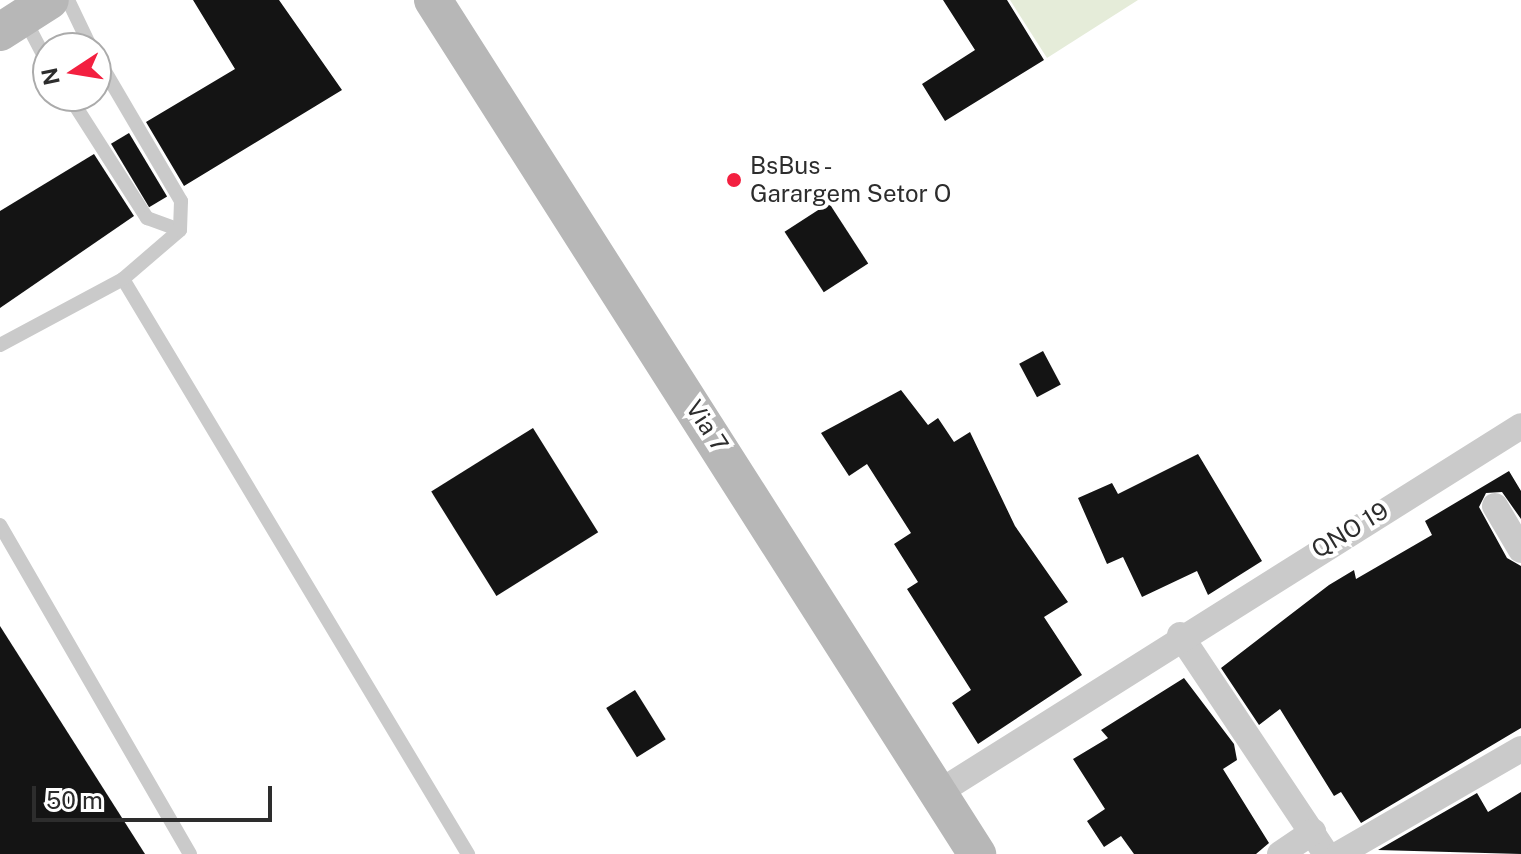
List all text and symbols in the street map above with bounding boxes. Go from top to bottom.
north arrow [32,32,112,112]
text: N [36,65,65,88]
place label: BsBus - Garargem Setor O [750,152,951,208]
marker: BsBus - Garargem Setor O [725,171,743,189]
street label: Via 7 [680,395,734,457]
street label: QNO 19 [1306,496,1394,564]
scale bar [36,770,276,820]
text: 50 m [46,786,103,814]

